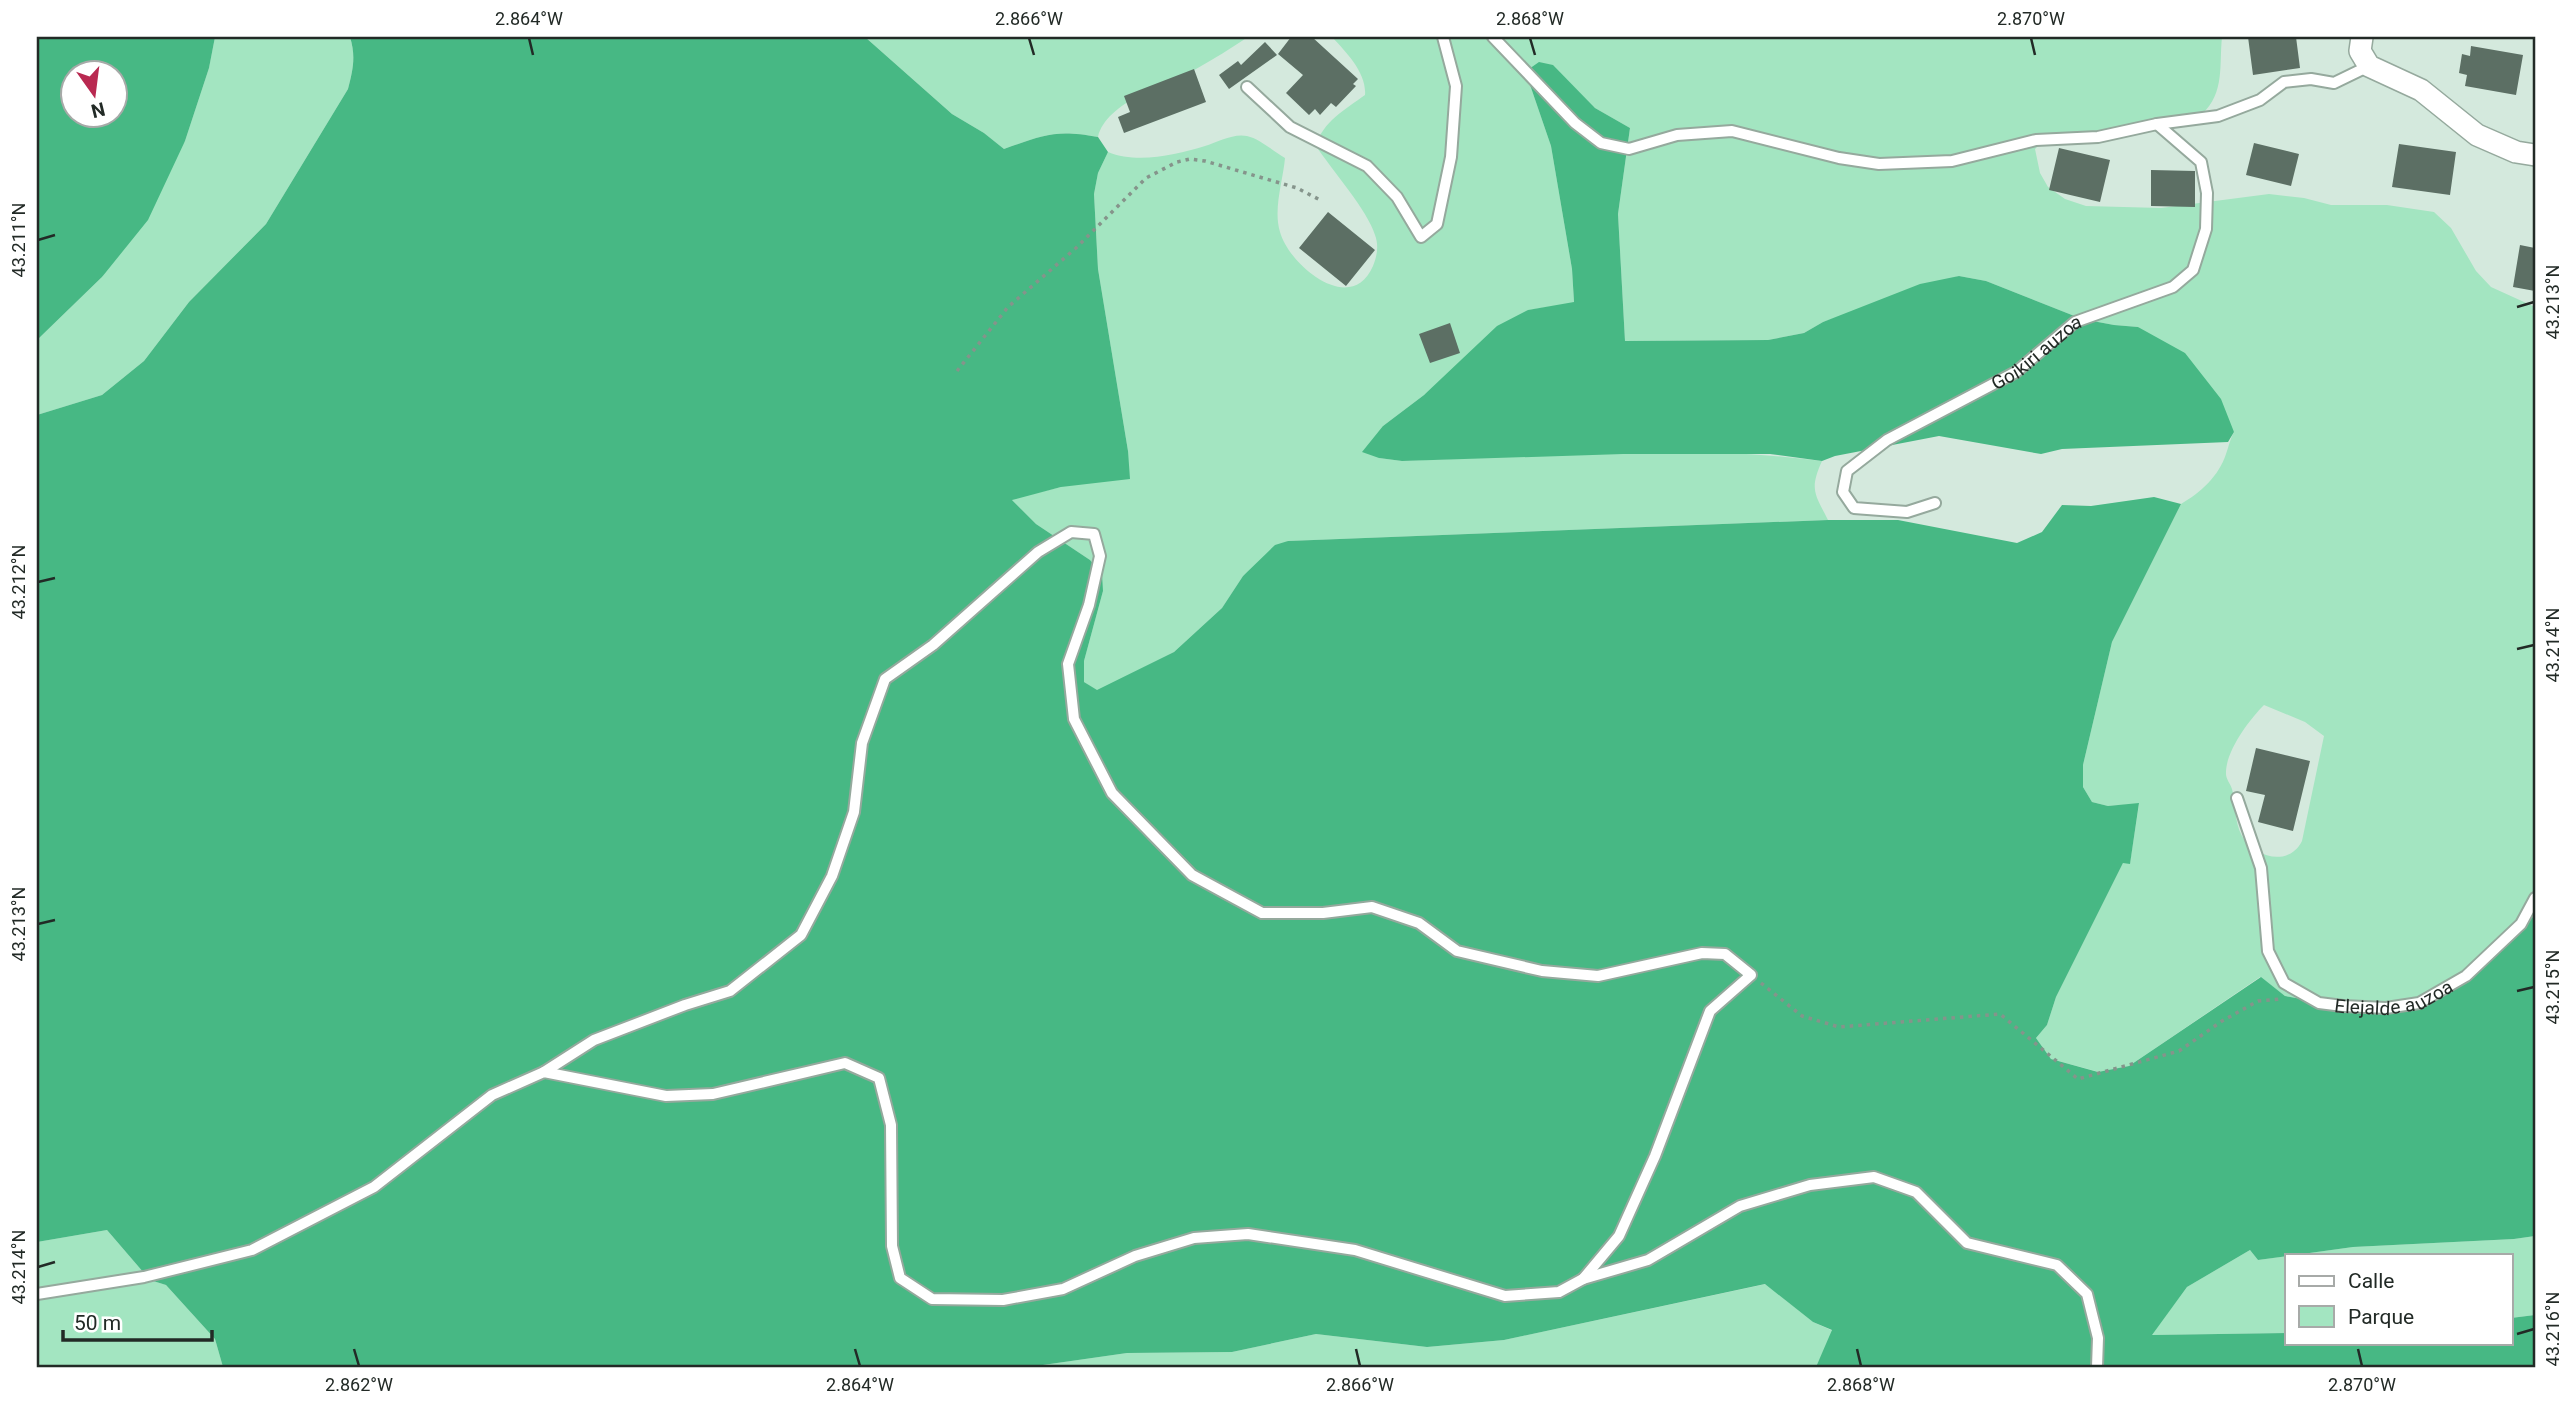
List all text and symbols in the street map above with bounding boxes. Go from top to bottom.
text: 2.864°W [495,8,563,29]
text: 2.866°W [995,8,1063,29]
text: 2.868°W [1496,8,1564,29]
text: 2.870°W [1997,8,2065,29]
north arrow [60,60,130,130]
text: N [89,97,107,123]
text: 43.211°N [8,203,29,277]
text: 43.213°N [2542,265,2563,339]
street label: Goikiri auzoa [1987,310,2084,395]
text: 43.212°N [8,545,29,619]
text: 43.214°N [2542,608,2563,682]
text: 43.213°N [8,887,29,961]
text: 43.215°N [2542,950,2563,1024]
street label: Elejalde auzoa [2333,975,2457,1020]
text: 43.214°N [8,1230,29,1304]
legend [2285,1254,2512,1344]
text: Calle [2348,1269,2394,1293]
text: 43.216°N [2542,1292,2563,1366]
scale bar [63,1299,212,1343]
text: Parque [2348,1305,2414,1329]
text: 50 m [74,1311,121,1335]
text: 2.862°W [325,1374,393,1395]
text: 2.864°W [826,1374,894,1395]
text: 2.866°W [1326,1374,1394,1395]
text: 2.868°W [1827,1374,1895,1395]
text: 2.870°W [2328,1374,2396,1395]

